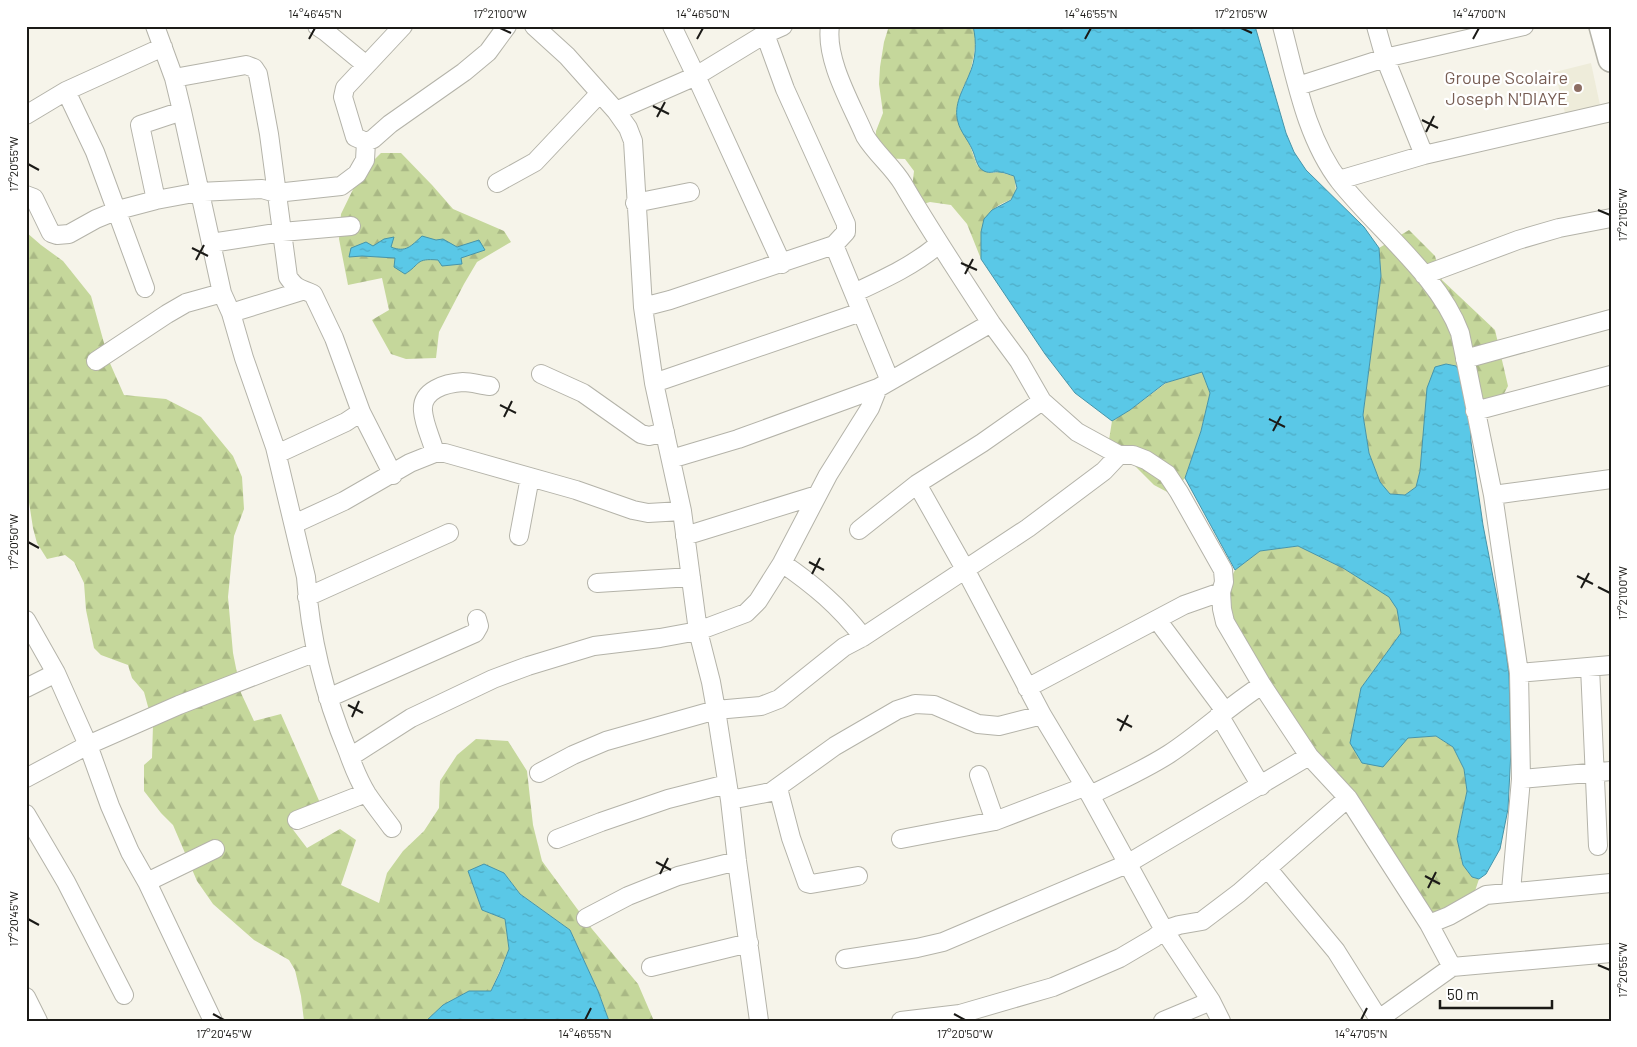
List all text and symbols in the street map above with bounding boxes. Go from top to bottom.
text: 14°46'45"N [288,6,342,20]
text: 17°21'00"W [473,6,527,20]
text: 14°46'50"N [676,6,730,20]
text: 14°46'55"N [1064,6,1118,20]
text: 17°21'05"W [1214,6,1268,20]
text: 14°47'00"N [1452,6,1506,20]
place label: Groupe Scolaire Joseph N'DIAYE [1444,66,1568,109]
marker: Groupe Scolaire Joseph N'DIAYE [1572,82,1584,94]
text: 17°20'55"W [6,136,20,192]
text: 17°21'05"W [1615,188,1629,242]
text: 17°20'50"W [6,514,20,570]
text: 17°21'00"W [1615,566,1629,620]
text: 17°20'45"W [6,891,20,947]
text: 17°20'55"W [1615,942,1629,998]
scale bar [1440,977,1552,1009]
text: 50 m [1447,985,1479,1003]
text: 17°20'45"W [196,1026,252,1040]
text: 14°46'55"N [558,1026,612,1040]
text: 17°20'50"W [937,1026,993,1040]
text: 14°47'05"N [1334,1026,1388,1040]

